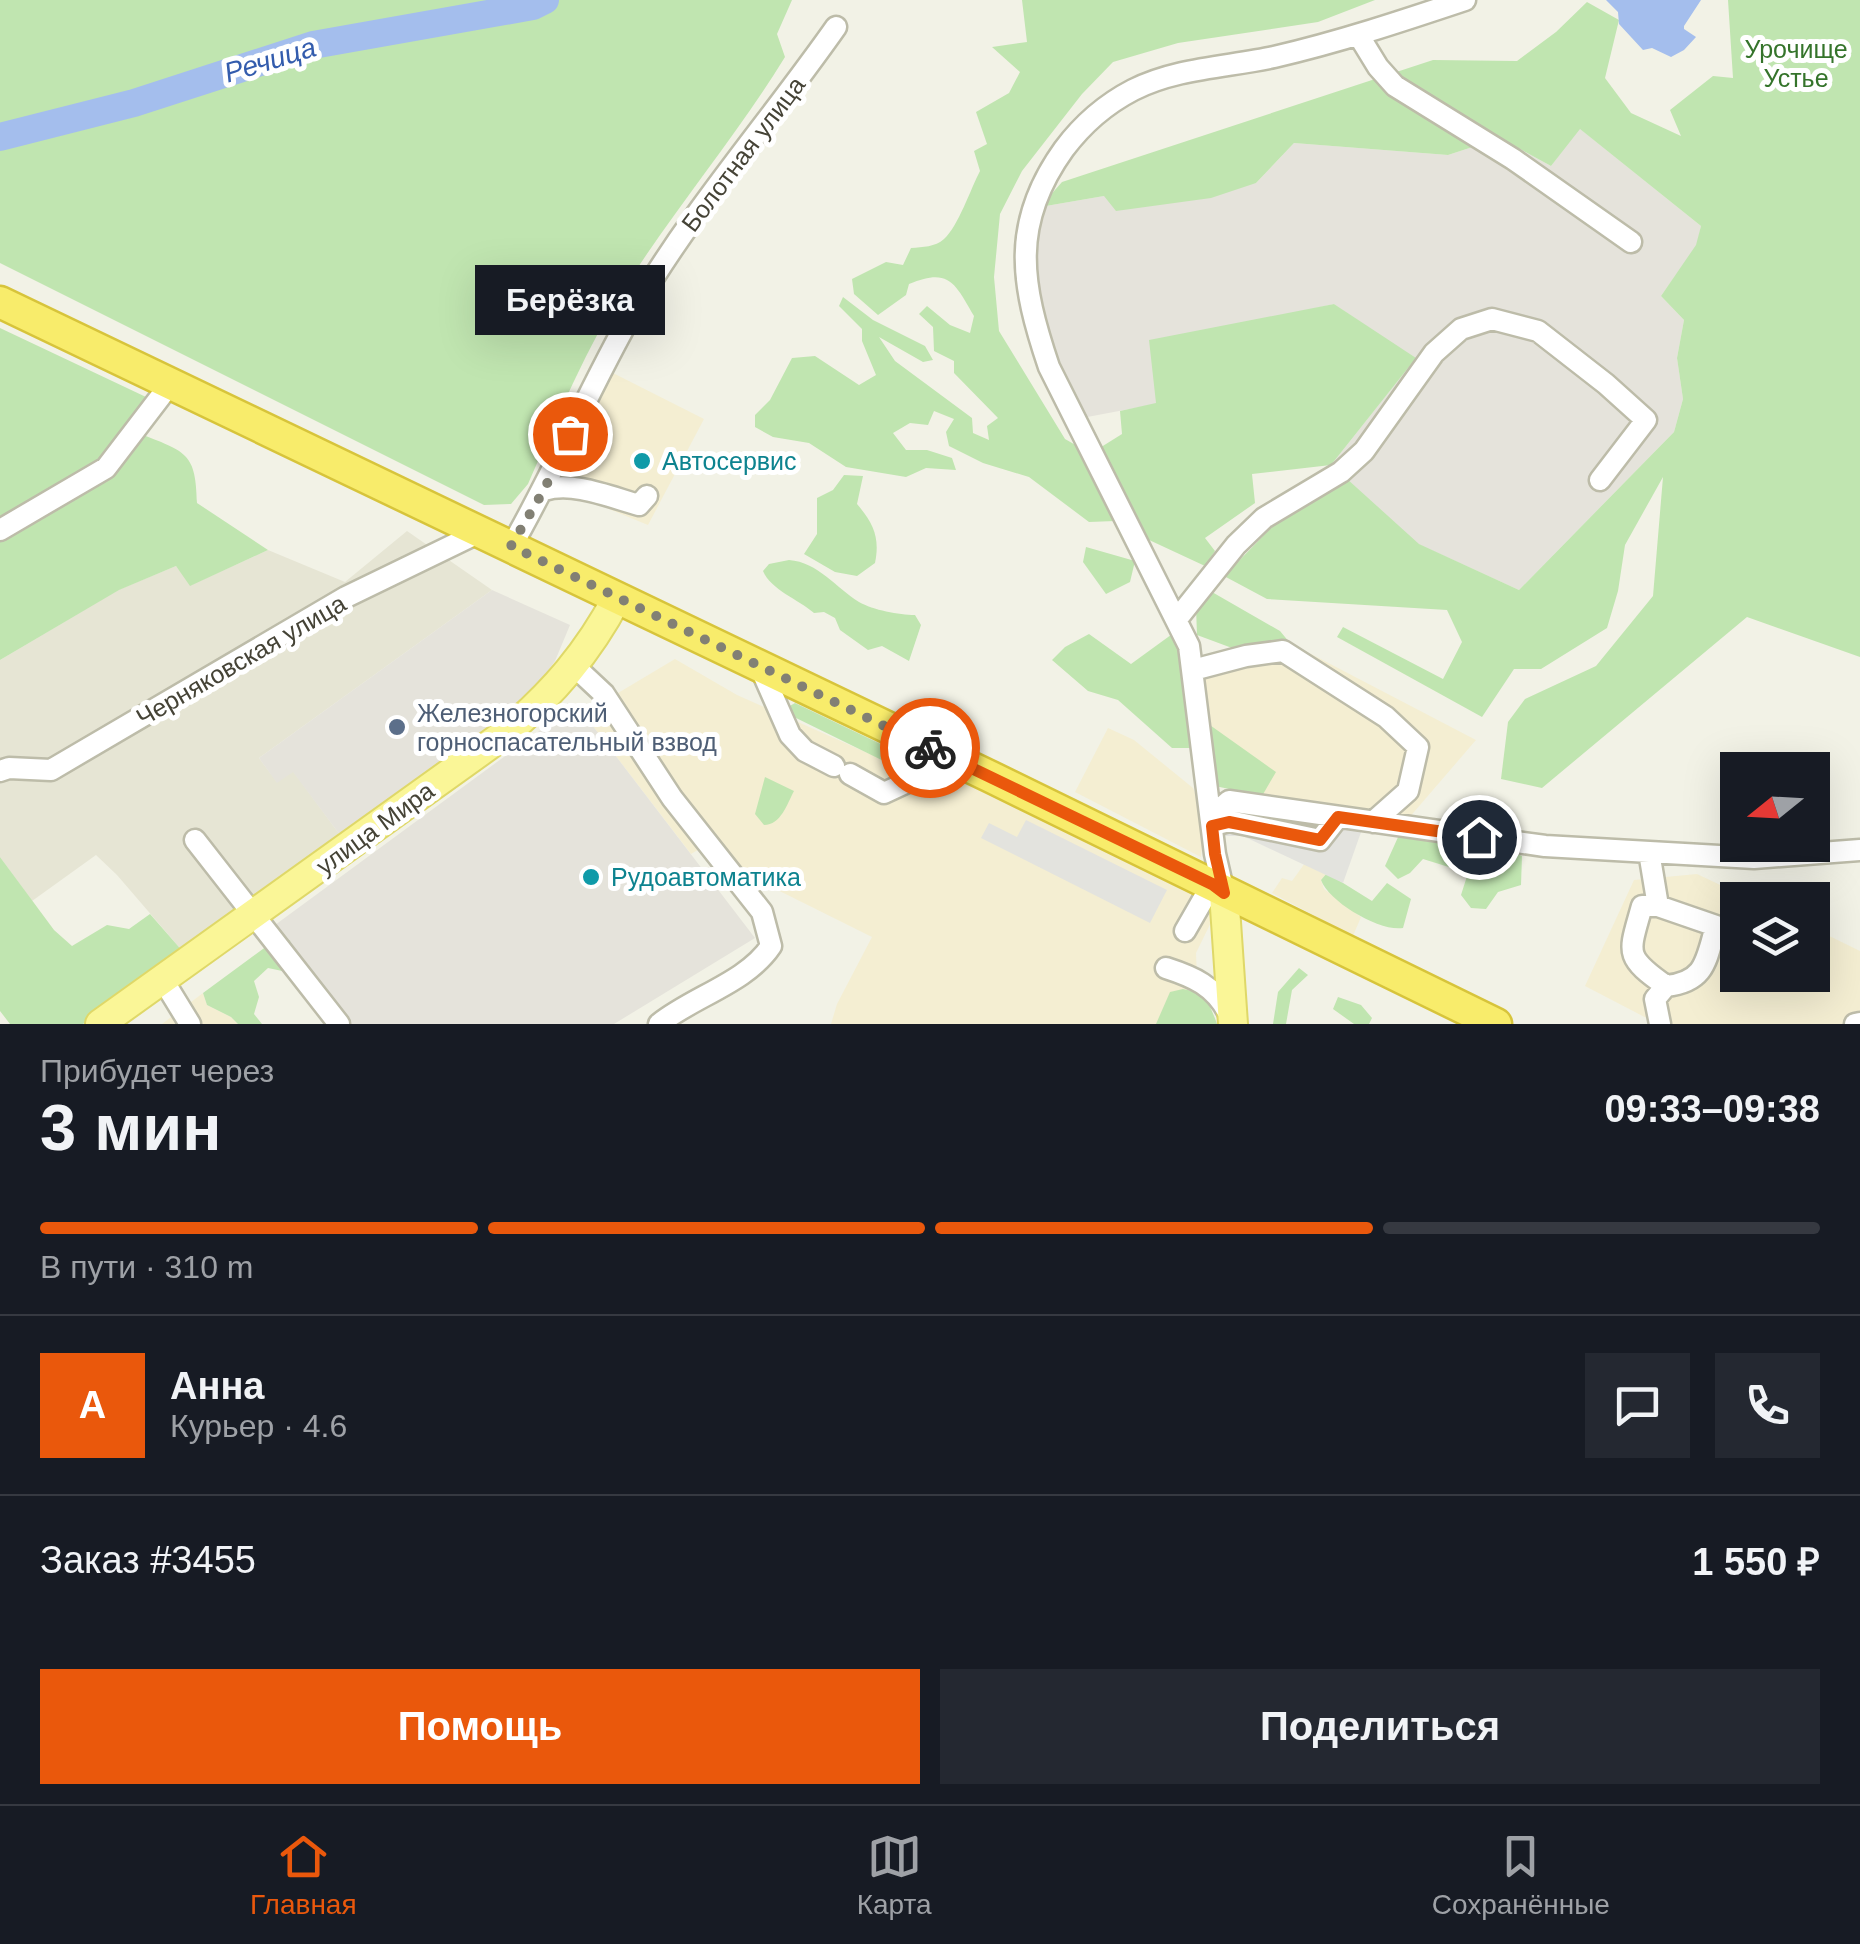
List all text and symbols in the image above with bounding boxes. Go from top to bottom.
water label: Речица [220,31,320,89]
park label: Урочище Устье [1744,35,1848,92]
street label: Болотная улица [676,71,810,237]
callout: Берёзка [475,264,665,334]
text: Берёзка [506,282,634,318]
pin [528,392,613,477]
icon: bag [543,407,598,462]
place label: Автосервис [662,447,797,475]
marker: Автосервис [631,450,653,472]
street label: Черняковская улица [131,589,351,731]
courier [880,698,980,798]
place label: Железногорский горноспасательный взвод [417,699,717,756]
marker: Железногорский горноспасательный взвод [386,716,408,738]
icon: bike [903,721,958,776]
north arrow [1720,752,1830,862]
map controls [1720,752,1830,992]
street label: улица Мира [311,776,439,880]
pin [1437,795,1522,880]
icon: home [1452,810,1507,865]
place label: Рудоавтоматика [611,863,801,891]
marker: Рудоавтоматика [580,866,602,888]
button: layers [1720,882,1830,992]
text: Прибудет через [40,1053,274,1089]
text: 09:33–09:38 [1604,1088,1820,1130]
text: 3 мин [40,1091,222,1164]
text: В пути · 310 m [40,1249,253,1285]
button: chat [1585,1353,1690,1458]
button: phone [1715,1353,1820,1458]
text: Анна [170,1365,264,1407]
text: А [79,1384,106,1426]
text: Курьер · 4.6 [170,1408,347,1444]
text: Заказ #3455 [40,1539,256,1581]
text: 1 550 ₽ [1692,1541,1820,1583]
button: Помощь [40,1669,920,1784]
button: Поделиться [940,1669,1820,1784]
tab: Главная [250,1829,357,1921]
tab: Карта [857,1829,932,1921]
tab: Сохранённые [1432,1829,1610,1921]

